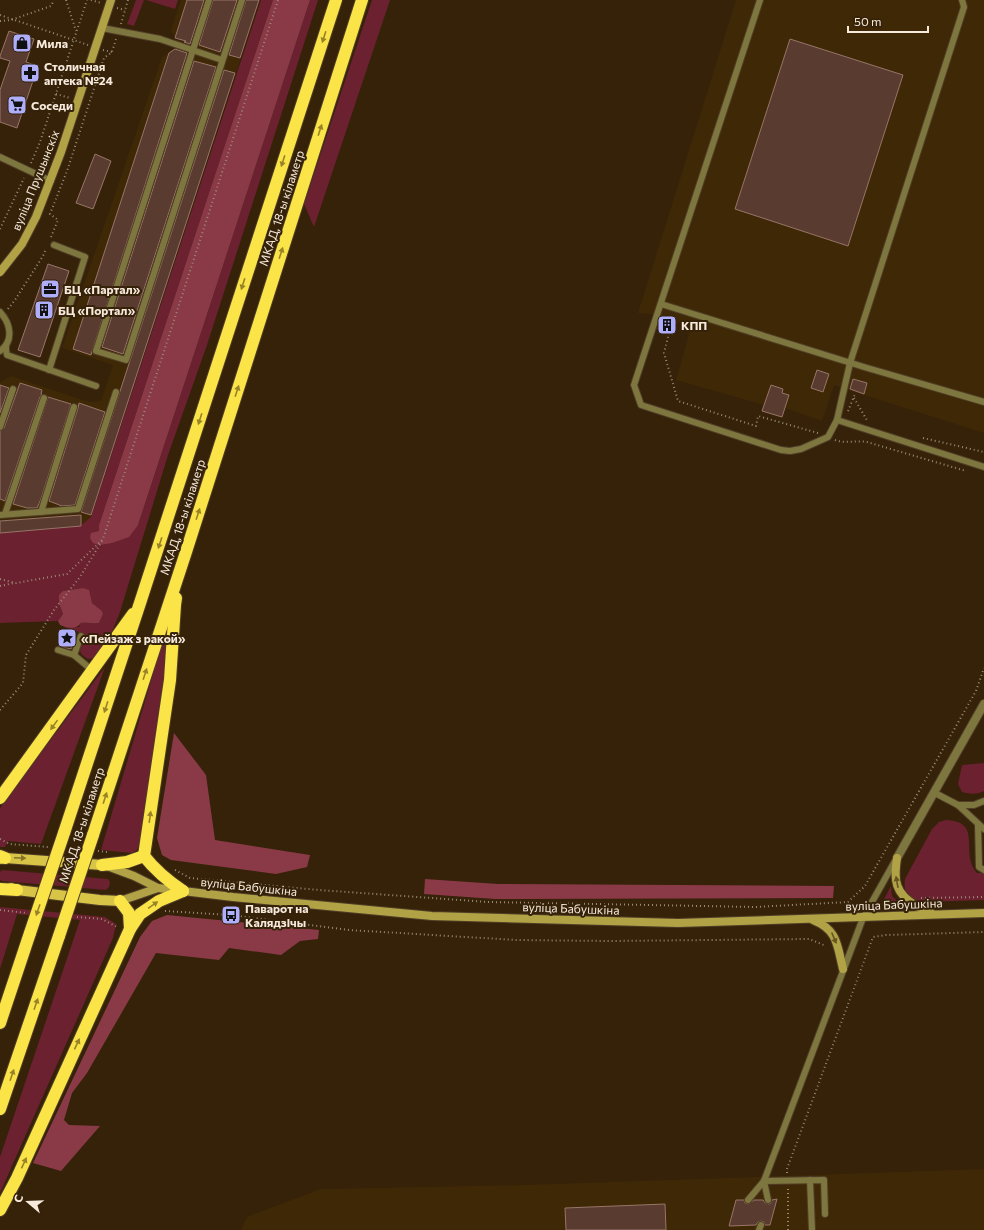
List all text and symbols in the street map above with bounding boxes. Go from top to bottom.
scale bar [848,8,928,34]
text: 50 m [854,14,882,28]
one-way arrow [320,31,326,43]
shop icon: Мила [11,32,33,54]
place label: Мила [36,36,68,50]
place label: Столичная аптека №24 [44,59,114,87]
pharmacy icon: Столичная аптека №24 [19,62,41,84]
supermarket icon: Соседи [6,94,28,116]
place label: Соседи [31,98,73,112]
one-way arrow [318,123,324,135]
street label: вуліца Прушынскіх [8,127,62,232]
street label: МКАД, 18-ы кіламетр [256,148,306,268]
one-way arrow [280,155,286,167]
one-way arrow [278,247,284,259]
office icon: БЦ «Партал» [39,278,61,300]
one-way arrow [240,279,246,291]
place label: БЦ «Партал» [64,282,141,296]
building icon: БЦ «Портал» [33,299,55,321]
place label: БЦ «Портал» [58,303,136,317]
building icon: КПП [656,314,678,336]
place label: КПП [681,318,707,332]
one-way arrow [234,384,240,396]
one-way arrow [197,413,203,425]
street label: МКАД, 18-ы кіламетр [157,457,207,577]
one-way arrow [195,508,201,520]
one-way arrow [157,537,163,549]
place icon: «Пейзаж з ракой» [56,627,78,649]
place label: «Пейзаж з ракой» [81,631,186,645]
one-way arrow [143,668,149,680]
one-way arrow [103,701,109,713]
one-way arrow [49,719,58,730]
street label: МКАД, 18-ы кіламетр [56,765,106,885]
one-way arrow [102,791,108,803]
one-way arrow [147,811,153,824]
one-way arrow [14,855,26,862]
street label: вуліца Бабушкіна [200,874,298,898]
one-way arrow [894,876,900,888]
street label: вуліца Бабушкіна [845,895,943,913]
street label: вуліца Бабушкіна [522,899,620,917]
one-way arrow [148,901,158,909]
place label: Паварот на Калядзічы [245,901,309,929]
one-way arrow [34,904,40,916]
bus stop icon: Паварот на Калядзічы [220,904,242,926]
one-way arrow [831,933,837,945]
one-way arrow [33,997,39,1009]
one-way arrow [75,1038,81,1050]
one-way arrow [9,1068,15,1080]
one-way arrow [21,1156,27,1168]
north arrow [8,1182,48,1222]
text: С [11,1192,26,1204]

